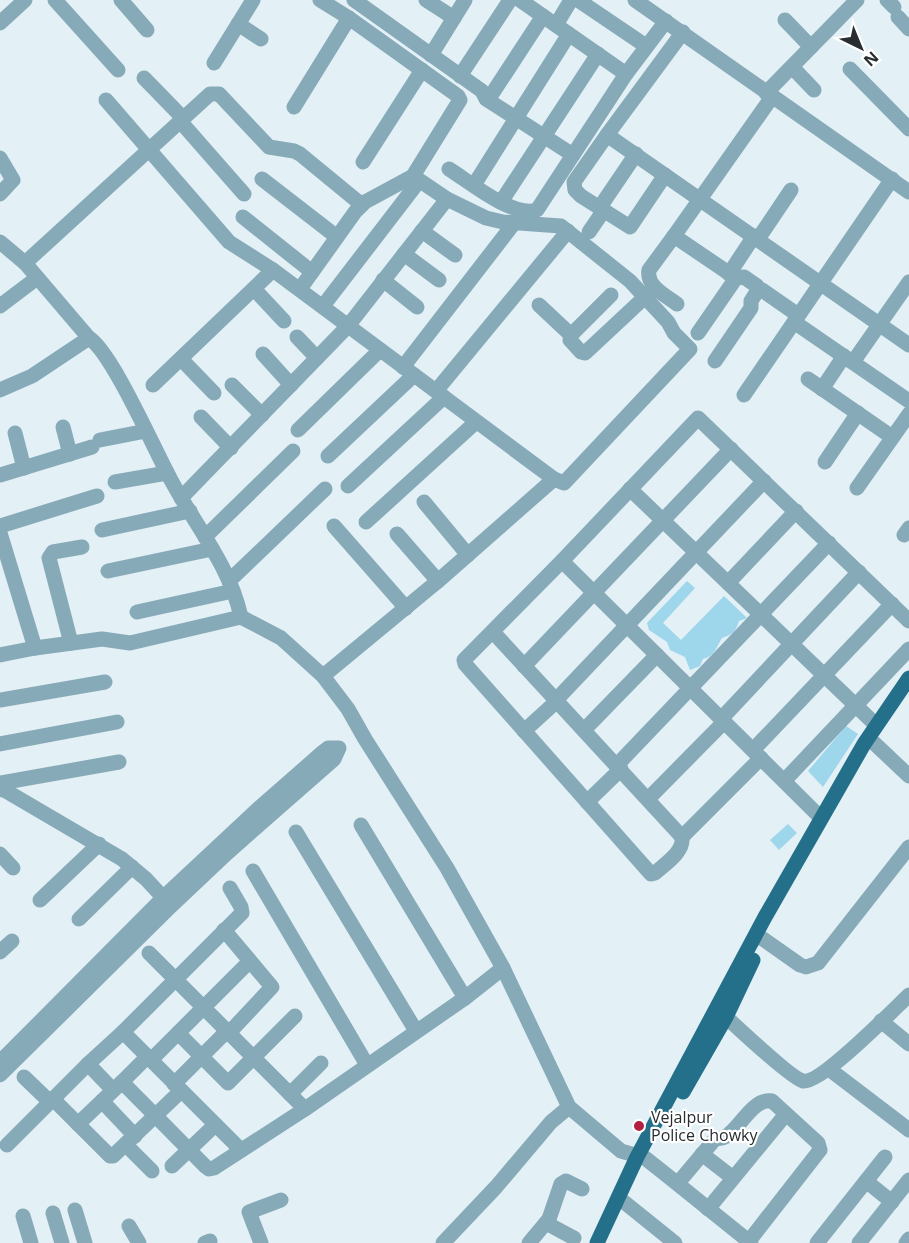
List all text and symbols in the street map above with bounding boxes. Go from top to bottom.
north arrow [831,18,891,78]
text: N [859,46,883,71]
place label: Vejalpur Police Chowky [651,1106,758,1146]
marker: Vejalpur Police Chowky [632,1119,646,1133]

